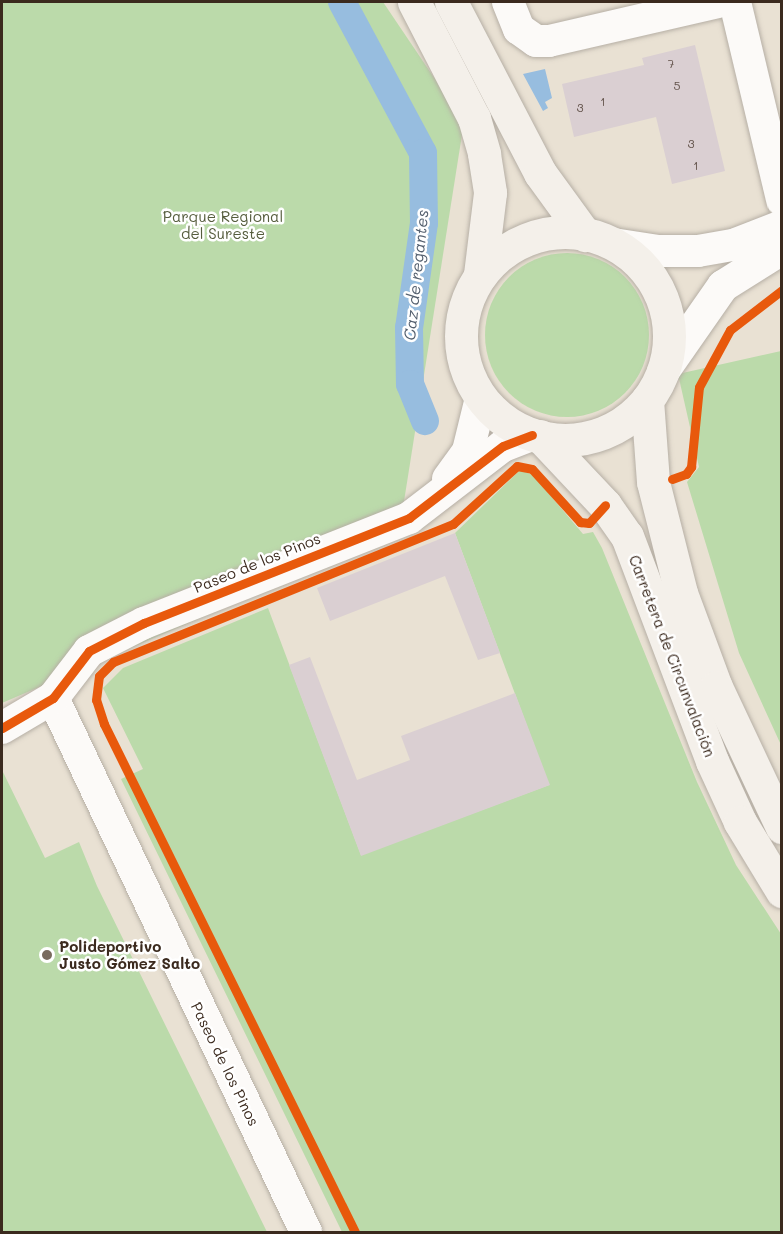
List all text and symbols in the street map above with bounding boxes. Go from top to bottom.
house number: 7 [668,57,674,71]
house number: 5 [674,79,680,93]
house number: 1 [600,95,606,109]
house number: 3 [576,101,584,115]
house number: 3 [687,137,695,151]
house number: 1 [693,159,699,173]
park label: Parque Regional del Sureste [163,207,283,242]
water label: Caz de regantes [400,209,432,341]
street label: Paseo de los Pinos [191,529,323,597]
street label: Carretera de Circunvalación [625,553,719,759]
place label: Polideportivo Justo Gómez Salto [59,937,200,972]
marker: Polideportivo Justo Gómez Salto [40,948,54,962]
street label: Paseo de los Pinos [187,999,263,1129]

